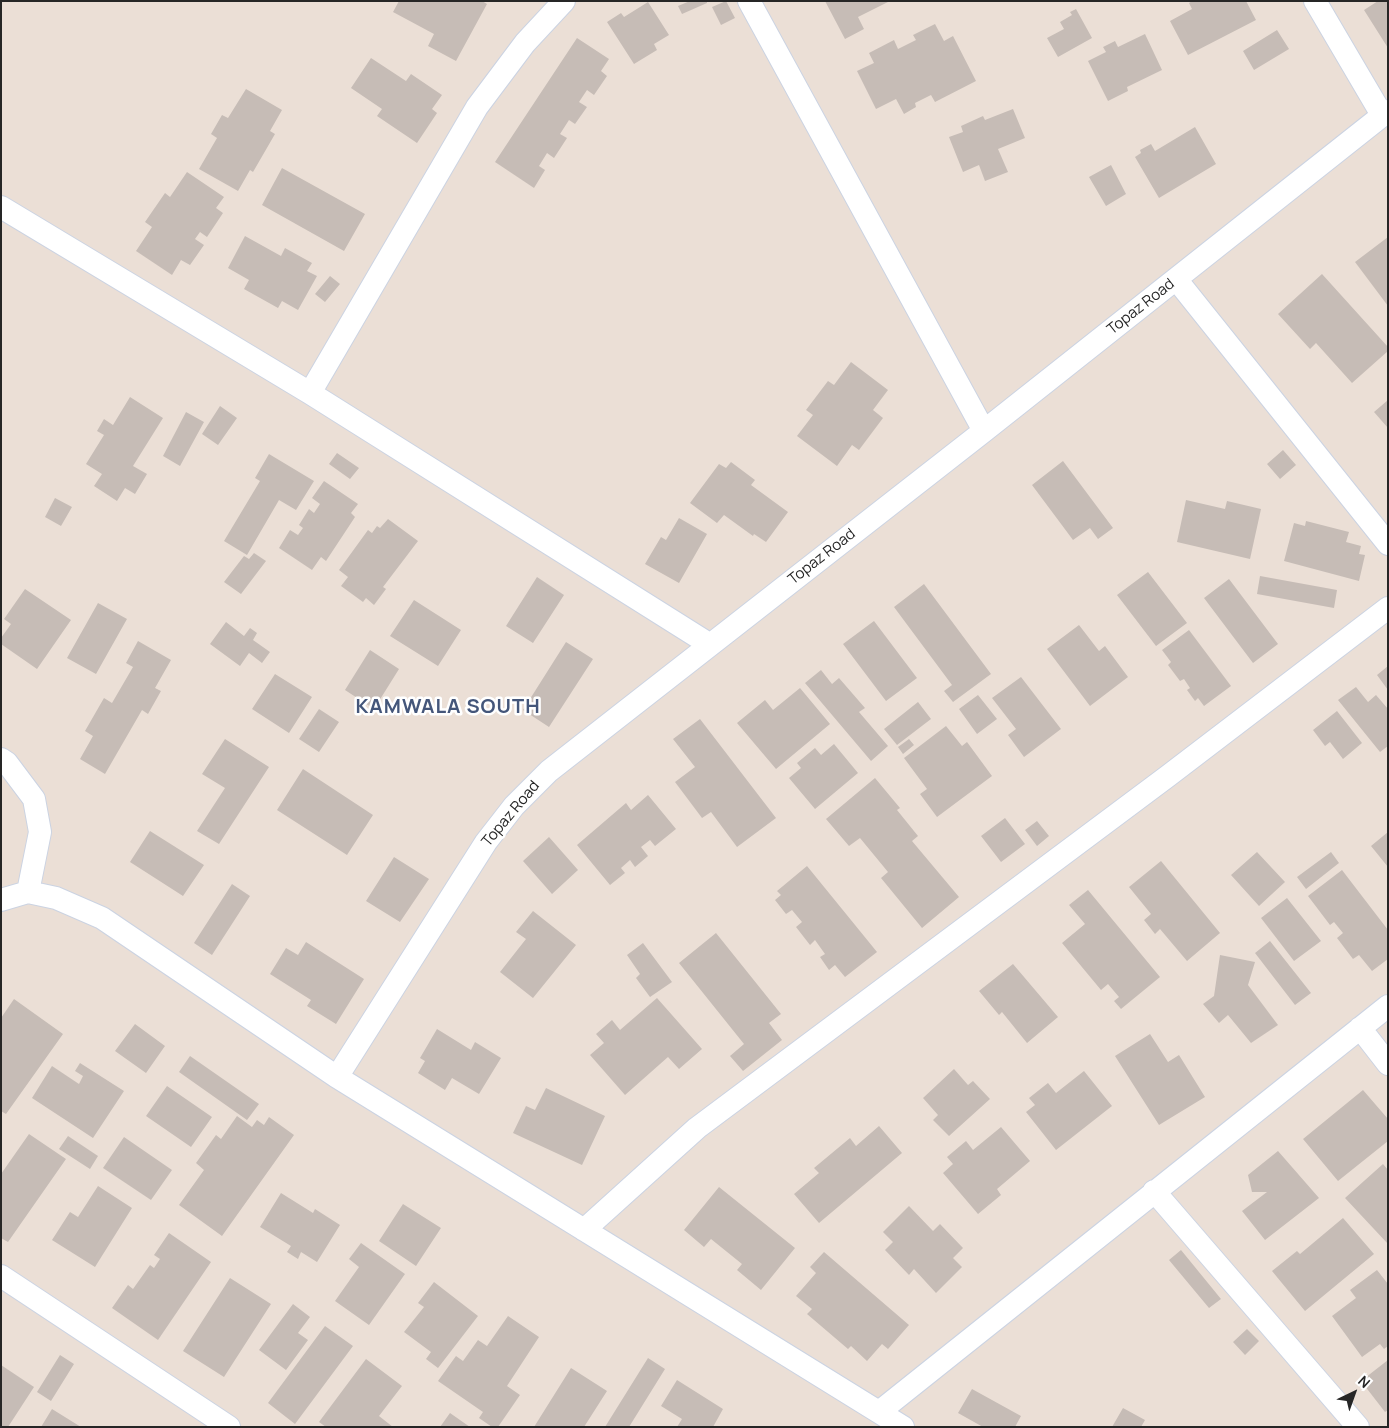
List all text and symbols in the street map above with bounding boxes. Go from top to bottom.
street label: Topaz Road [1104,275,1178,339]
street label: Topaz Road [785,525,859,589]
district label: KAMWALA SOUTH [354,695,542,719]
street label: Topaz Road [478,777,544,851]
north arrow [1329,1368,1379,1418]
text: N [1354,1371,1374,1392]

